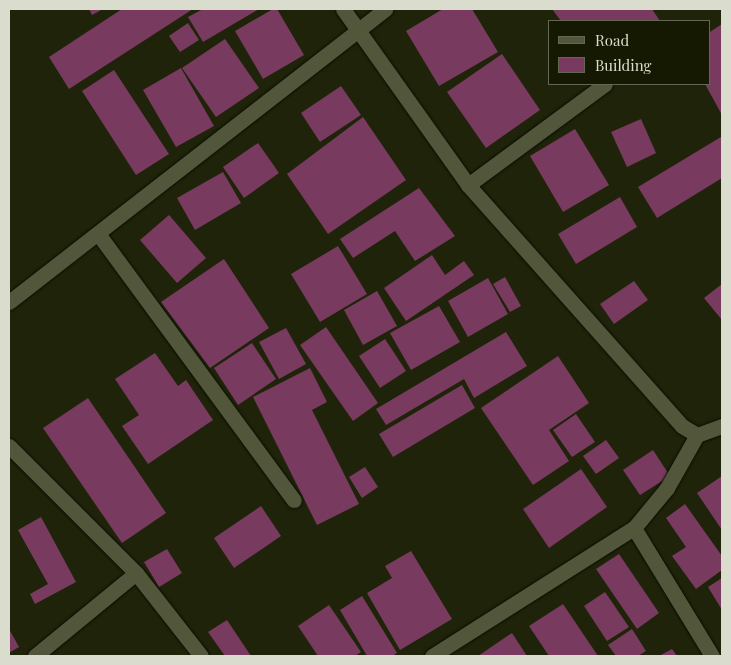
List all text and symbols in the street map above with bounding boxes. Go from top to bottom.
legend [548,20,711,85]
text: Road [595,30,629,50]
text: Building [595,55,651,75]

